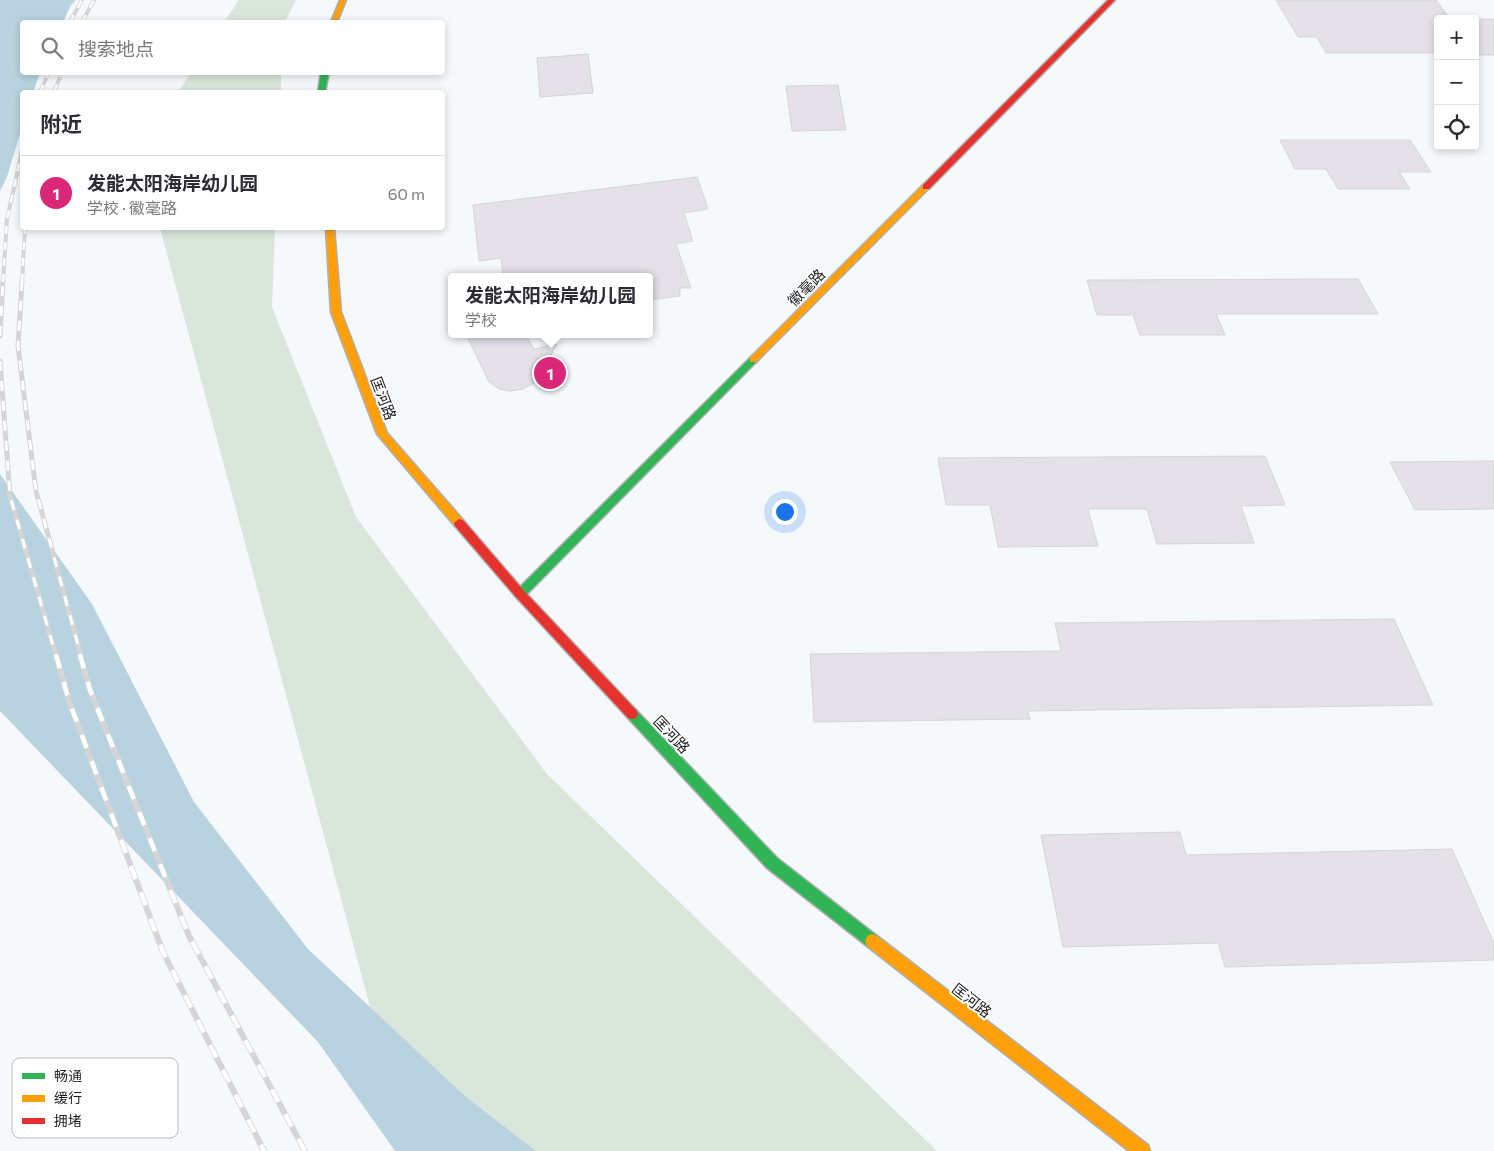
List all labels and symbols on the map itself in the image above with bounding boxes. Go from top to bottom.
street label: 徽毫路 [784,265,828,309]
pin: 1 [534,354,566,392]
street label: 匡河路 [368,374,400,422]
your location [772,499,798,525]
street label: 匡河路 [650,711,694,757]
street label: 匡河路 [949,979,995,1021]
legend [12,1058,178,1138]
text: 畅通 [54,1067,82,1084]
text: 缓行 [54,1089,82,1106]
text: 拥堵 [54,1112,82,1129]

